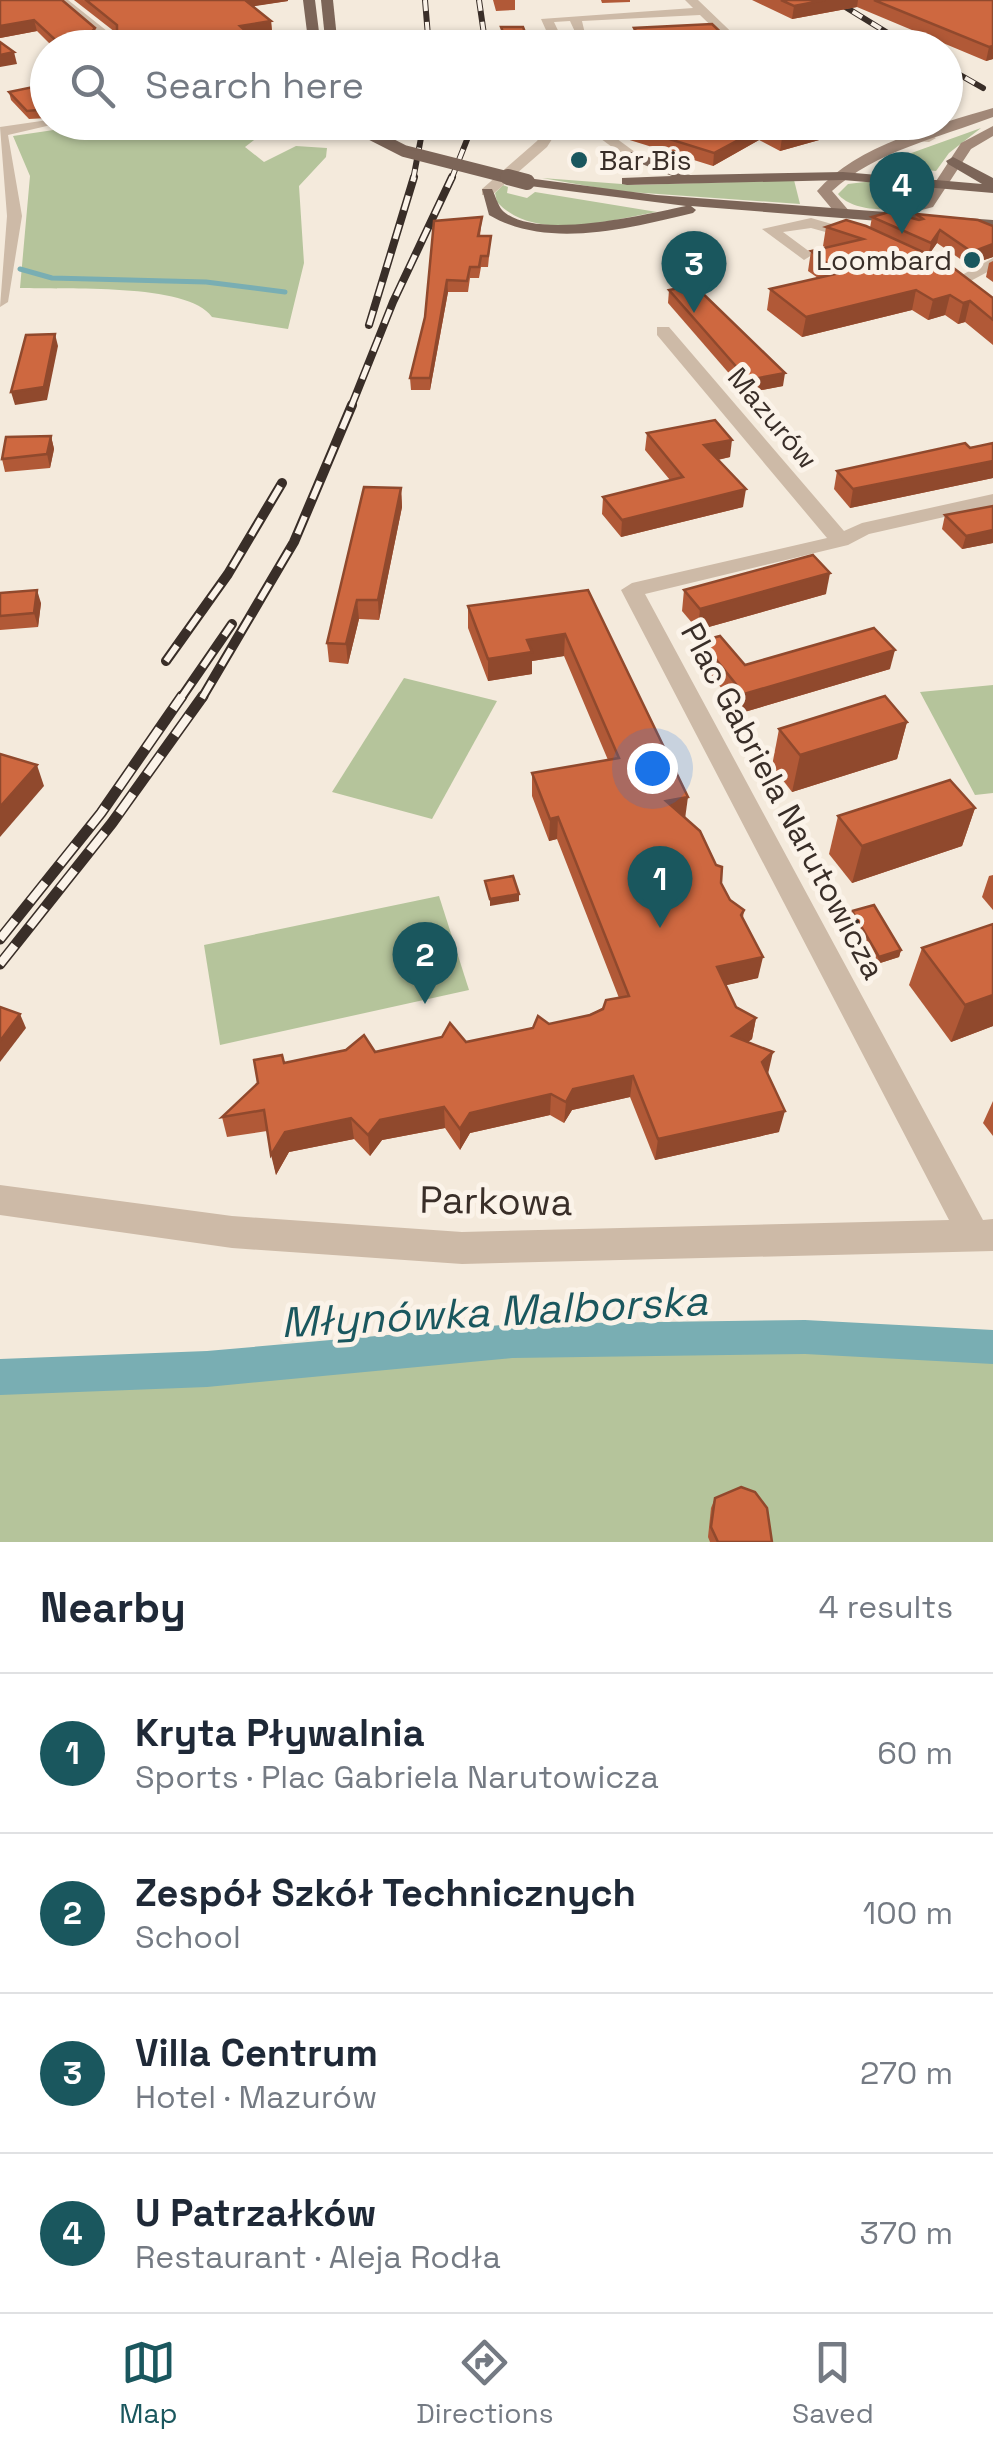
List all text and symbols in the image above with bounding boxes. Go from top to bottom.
search box [30,30,963,140]
icon: search [65,58,120,113]
text: Search here [145,61,364,109]
place label: Bar Bis [599,142,691,178]
marker: Bar Bis [568,149,590,171]
pin: 4 [870,152,934,234]
pin: 3 [662,230,726,313]
place label: Loombard [816,242,952,278]
marker: Loombard [961,249,983,271]
street label: Mazurów [720,360,826,476]
street label: Plac Gabriela Narutowicza [672,616,894,986]
your location [627,743,678,794]
pin: 1 [628,846,692,928]
pin: 2 [392,922,458,1004]
street label: Parkowa [419,1176,573,1226]
water label: Młynówka Malborska [279,1274,710,1349]
text: Nearby [40,1581,186,1634]
text: 4 results [818,1587,953,1627]
text: Kryta Pływalnia [135,1709,425,1757]
text: 1 [65,1733,80,1773]
text: 60 m [877,1733,953,1773]
text: Sports · Plac Gabriela Narutowicza [135,1757,659,1797]
text: Zespół Szkół Technicznych [135,1869,636,1917]
text: 2 [63,1893,82,1933]
text: 100 m [863,1893,953,1933]
text: School [135,1917,241,1957]
text: Villa Centrum [135,2029,378,2077]
text: 3 [63,2053,82,2093]
text: 270 m [860,2053,953,2093]
text: Hotel · Mazurów [135,2077,377,2117]
text: U Patrzałków [135,2189,376,2237]
text: 4 [62,2213,83,2253]
text: 370 m [860,2213,953,2253]
text: Restaurant · Aleja Rodła [135,2237,501,2277]
tab: Map [119,2335,178,2431]
tab: Directions [416,2335,553,2431]
tab: Saved [792,2335,874,2431]

